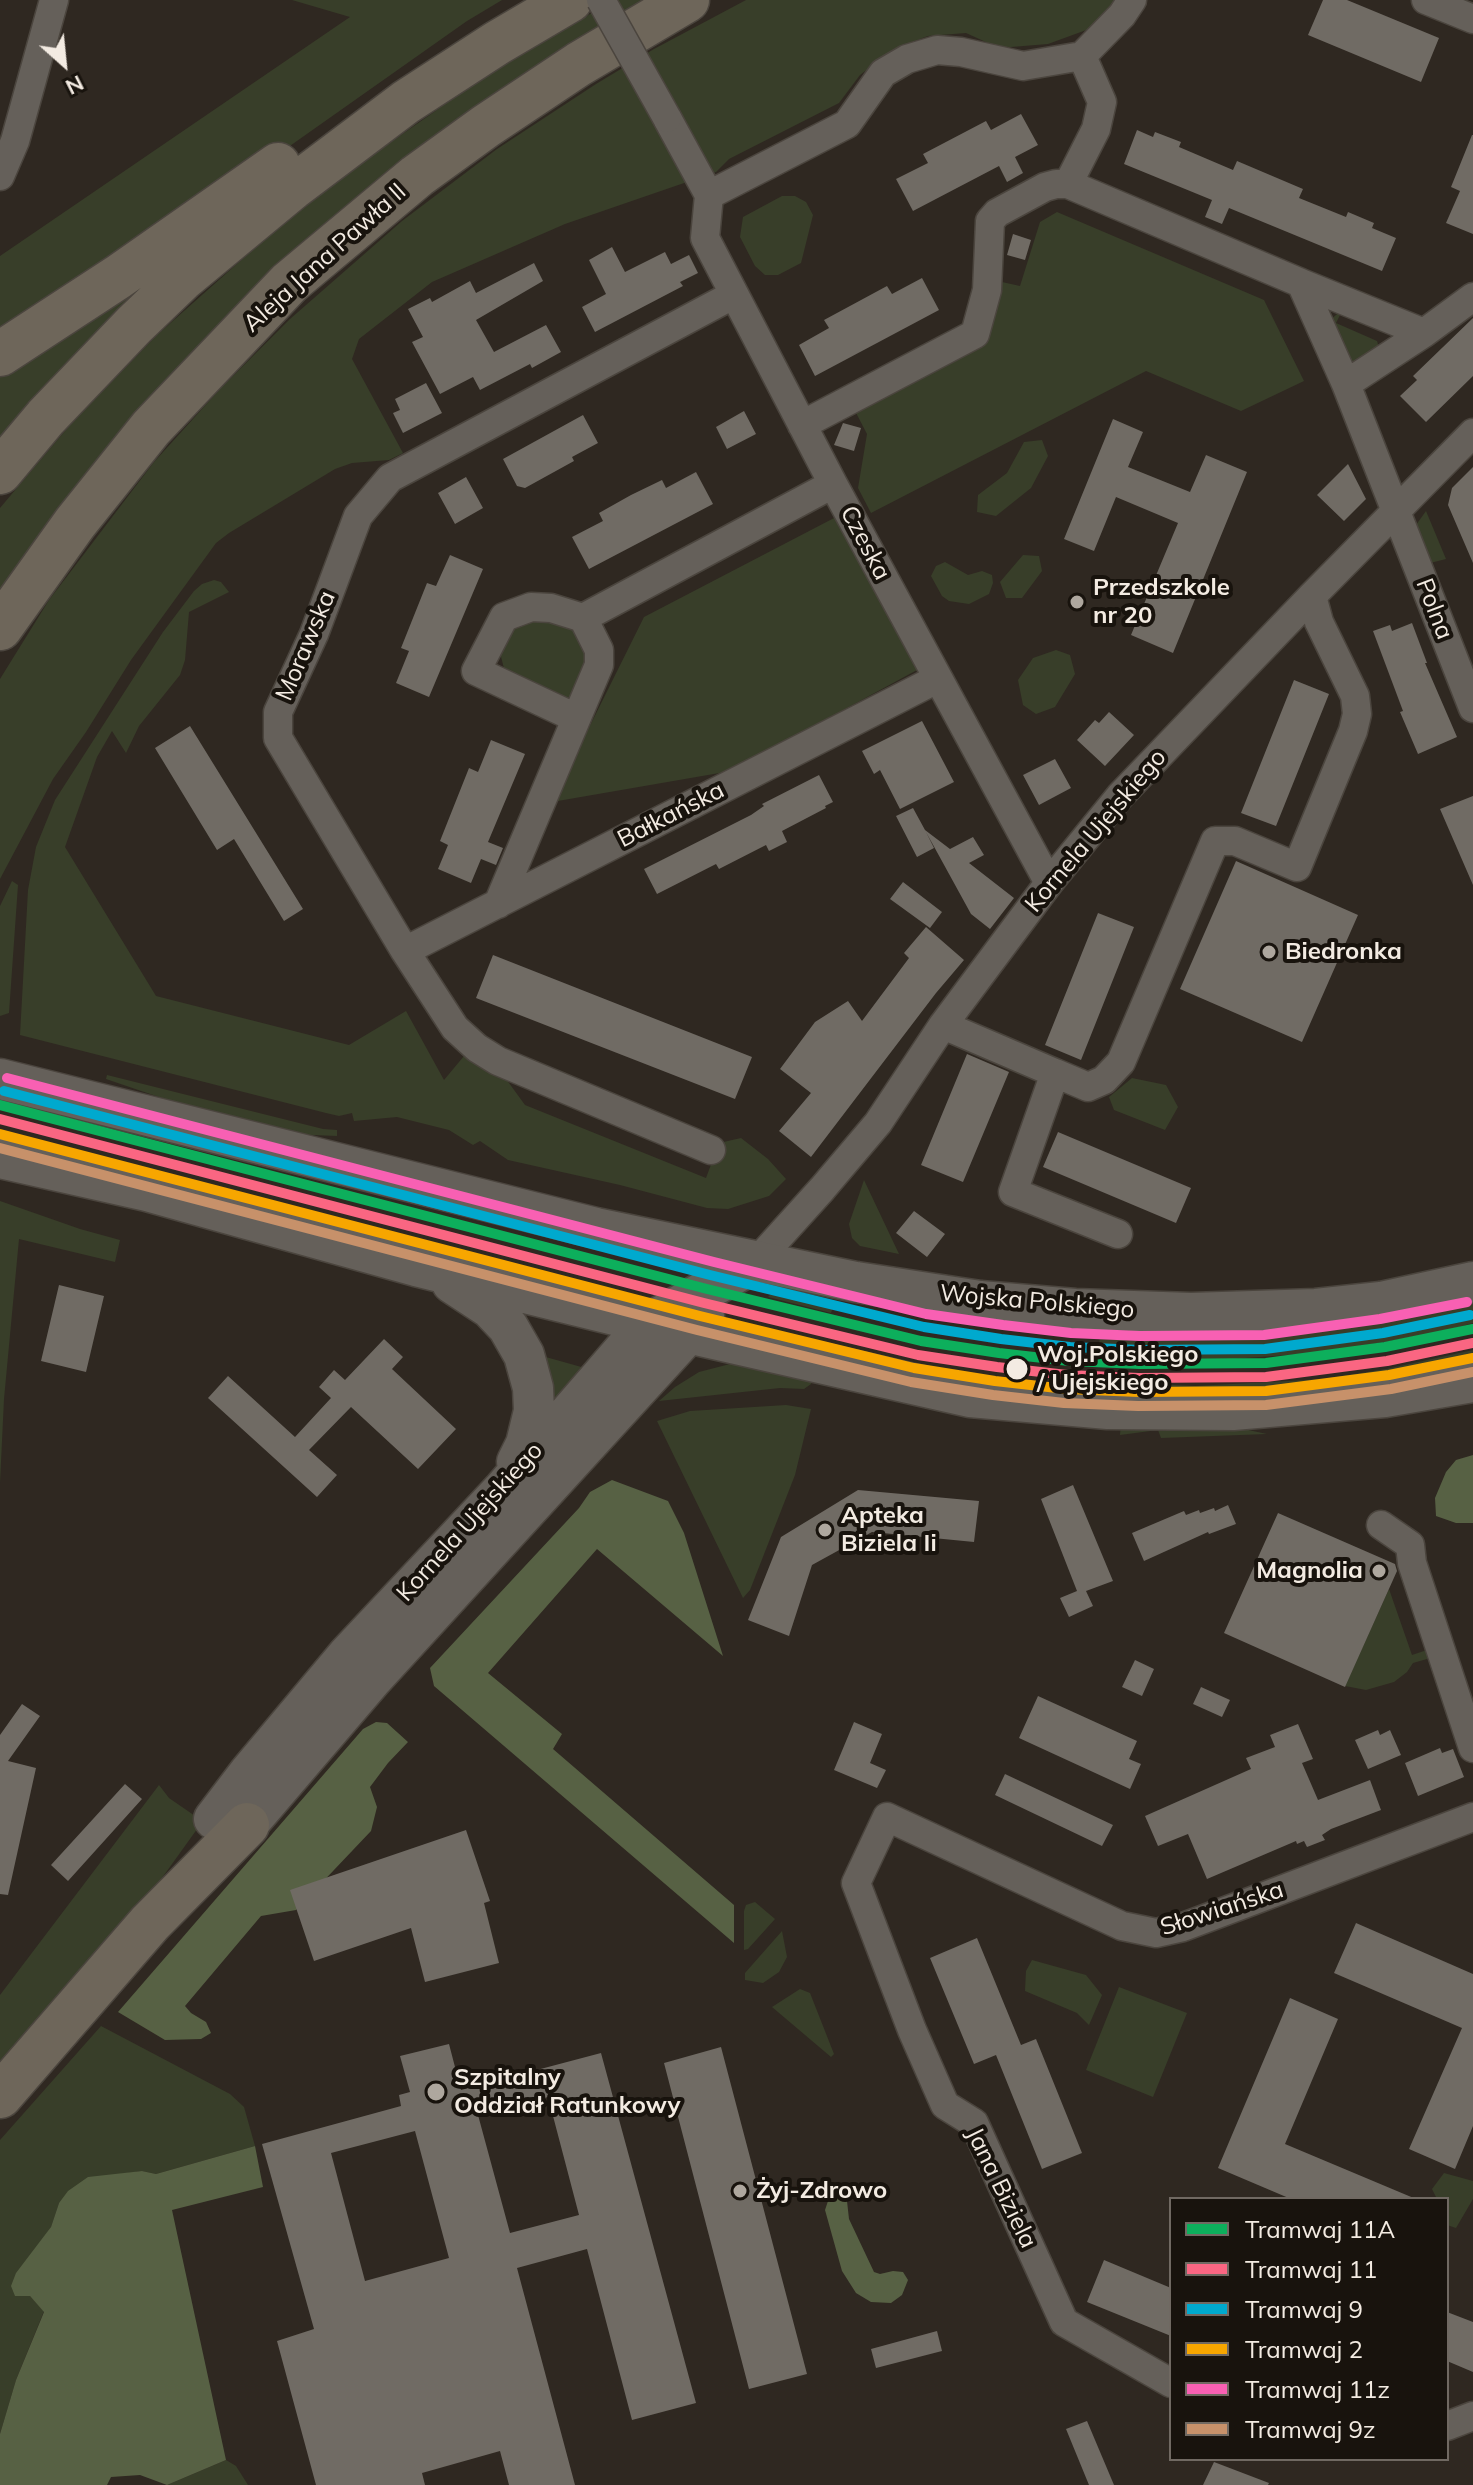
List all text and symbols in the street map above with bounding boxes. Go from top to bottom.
north arrow [24,24,104,104]
text: N [61,69,89,102]
street label: Aleja Jana Pawła II [238,177,412,339]
street label: Czeska [834,501,896,585]
place label: Przedszkole nr 20 [1093,574,1230,630]
street label: Polna [1409,574,1459,644]
street label: Morawska [270,587,342,705]
marker: Przedszkole nr 20 [1068,593,1086,611]
street label: Kornela Ujejskiego [1019,744,1173,918]
street label: Bałkańska [613,776,729,854]
place label: Biedronka [1285,938,1402,966]
marker: Biedronka [1260,943,1278,961]
street label: Wojska Polskiego [939,1279,1135,1325]
place label: Woj.Polskiego / Ujejskiego [1037,1341,1198,1397]
marker: Woj.Polskiego / Ujejskiego [1004,1356,1030,1382]
street label: Kornela Ujejskiego [391,1437,549,1607]
place label: Apteka Biziela Ii [841,1502,937,1558]
marker: Apteka Biziela Ii [816,1521,834,1539]
place label: Magnolia [1256,1557,1363,1585]
marker: Magnolia [1370,1562,1388,1580]
street label: Słowiańska [1157,1876,1287,1942]
place label: Szpitalny Oddział Ratunkowy [454,2064,681,2120]
marker: Szpitalny Oddział Ratunkowy [425,2081,447,2103]
street label: Jana Biziela [959,2123,1043,2253]
place label: Żyj-Zdrowo [756,2177,887,2205]
marker: Żyj-Zdrowo [731,2182,749,2200]
legend [1169,2197,1449,2461]
text: Tramwaj 11A [1245,2214,1395,2244]
text: Tramwaj 11 [1245,2254,1377,2284]
text: Tramwaj 9 [1245,2294,1363,2324]
text: Tramwaj 2 [1245,2334,1363,2364]
text: Tramwaj 11z [1245,2374,1390,2404]
text: Tramwaj 9z [1245,2414,1375,2444]

